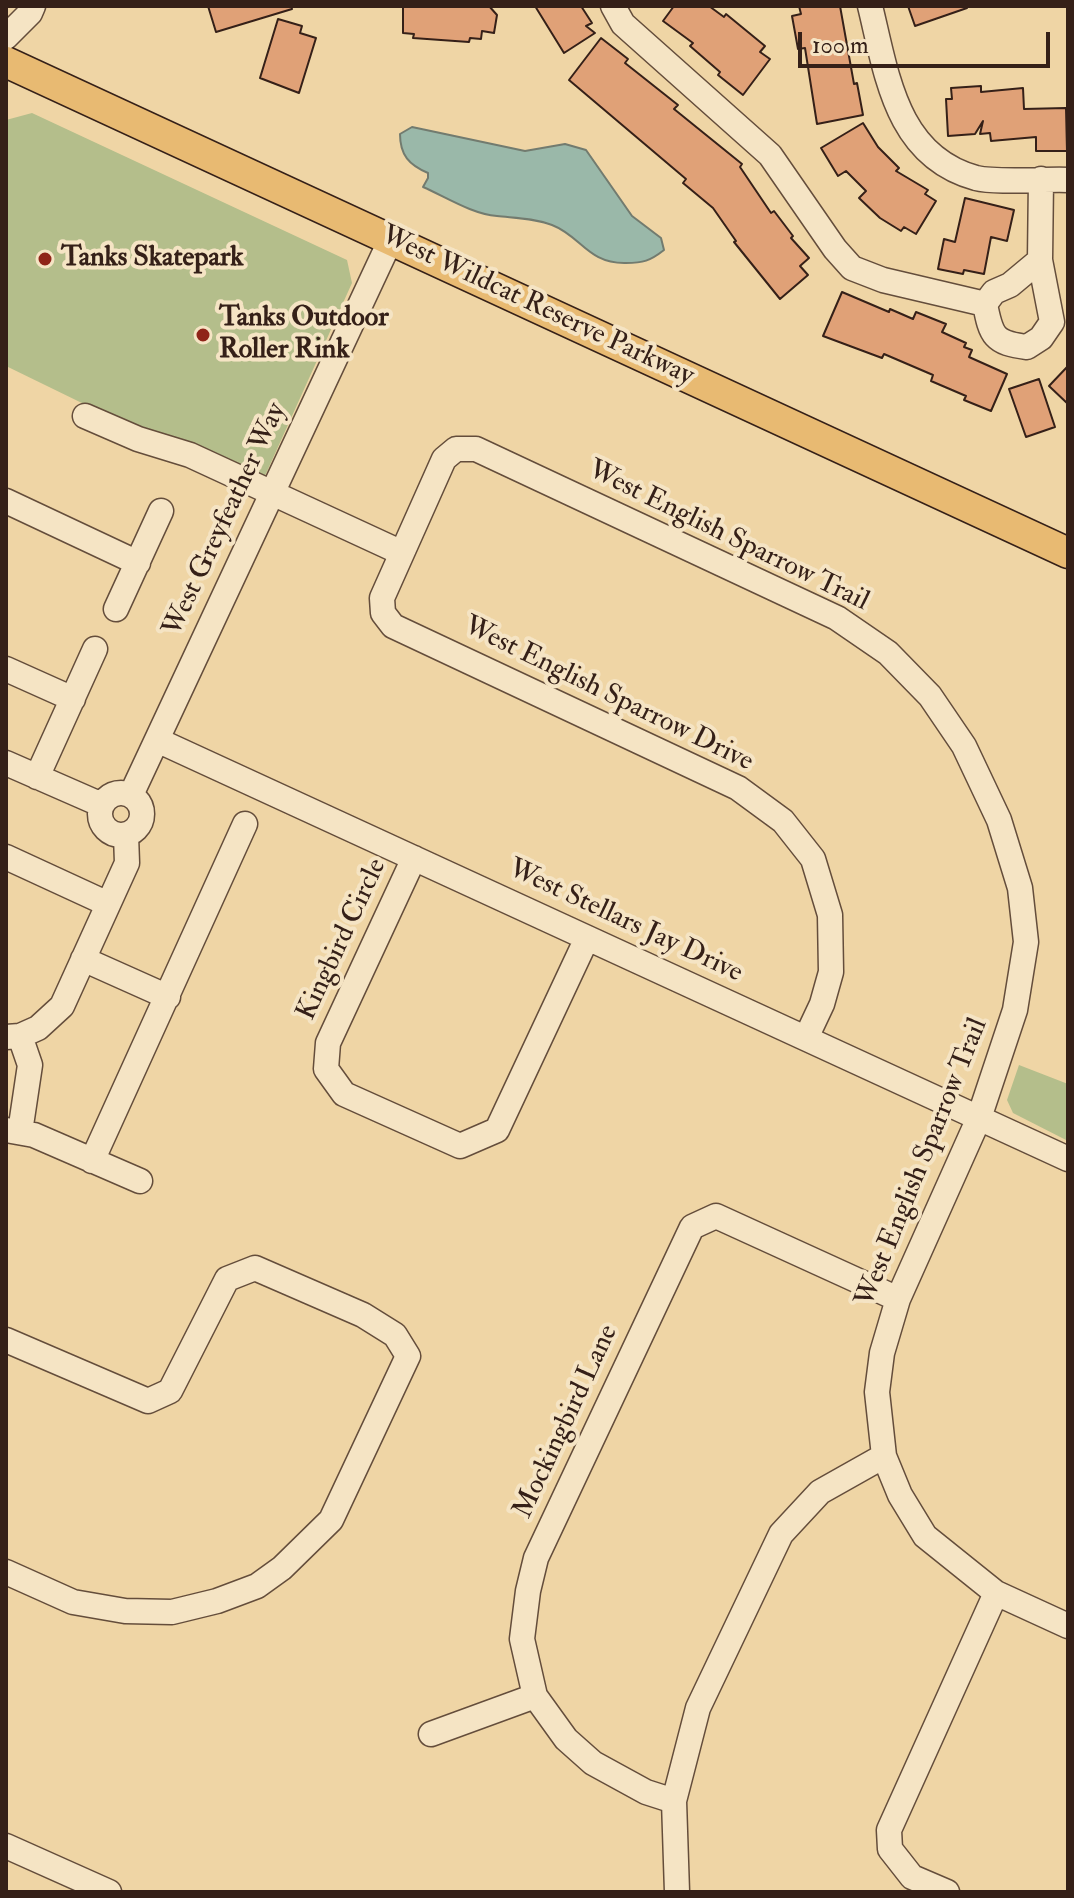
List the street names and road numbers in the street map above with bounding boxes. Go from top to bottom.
street label: West Wildcat Reserve Parkway [375,220,699,394]
street label: West Greyfeather Way [157,398,295,642]
street label: West English Sparrow Trail [582,454,874,620]
street label: West English Sparrow Drive [458,610,758,780]
street label: West Stellars Jay Drive [502,853,748,991]
street label: Kingbird Circle [291,854,395,1026]
street label: West English Sparrow Trail [850,1014,996,1312]
street label: Mockingbird Lane [508,1320,626,1524]

